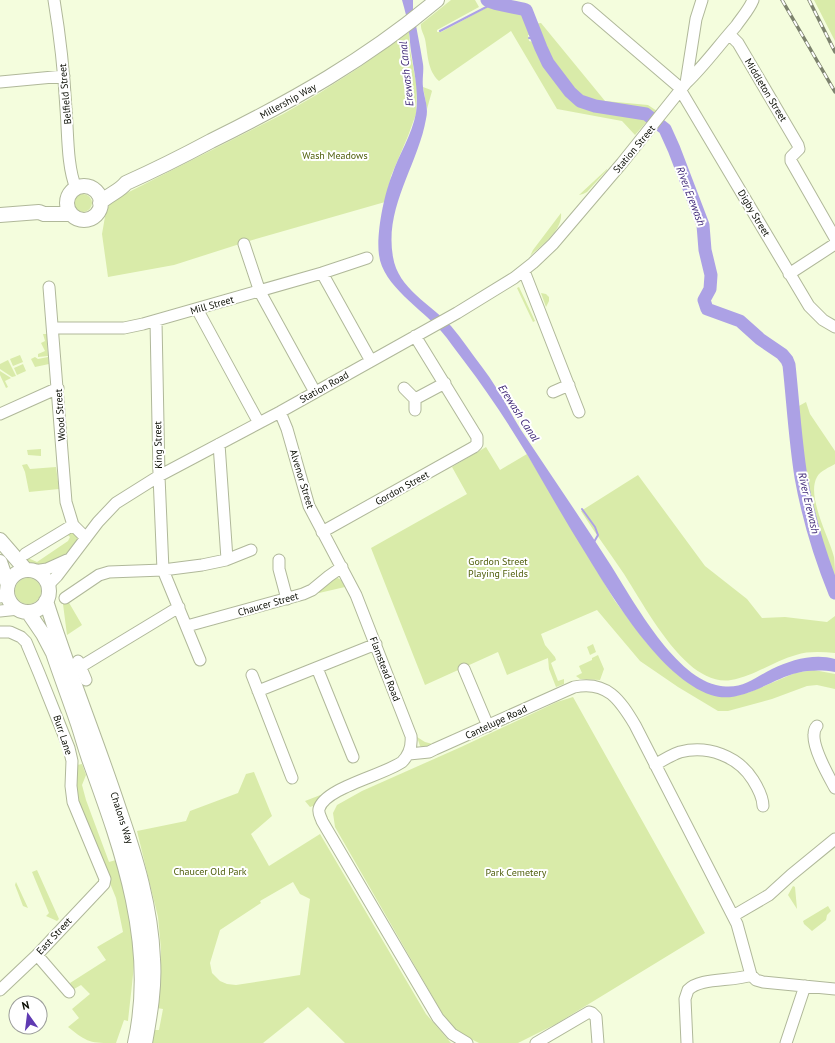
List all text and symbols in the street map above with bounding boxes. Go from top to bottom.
water label: Erewash Canal [396,41,416,107]
street label: Middleton Street [742,56,790,125]
street label: Belfield Street [56,63,74,125]
street label: Millership Way [257,80,319,122]
street label: Station Street [610,122,658,176]
park label: Wash Meadows [302,149,368,162]
water label: River Erewash [673,164,709,228]
street label: Digby Street [735,187,773,239]
street label: Mill Street [189,292,236,317]
street label: Station Road [297,368,351,406]
water label: Erewash Canal [495,382,543,444]
street label: Wood Street [52,388,68,441]
street label: King Street [151,420,165,469]
street label: Alvenor Street [287,448,317,511]
street label: Gordon Street [373,468,432,508]
water label: River Erewash [795,471,823,535]
park label: Gordon Street Playing Fields [468,555,528,580]
street label: Chaucer Street [236,589,300,619]
street label: Flamstead Road [367,635,403,703]
street label: Cantelupe Road [463,702,529,742]
street label: Burr Lane [50,713,76,757]
street label: Chalons Way [107,790,137,846]
park label: Chaucer Old Park [173,865,247,878]
park label: Park Cemetery [486,866,547,879]
street label: East Street [34,914,75,957]
north arrow [8,995,48,1035]
text: N [20,998,31,1013]

